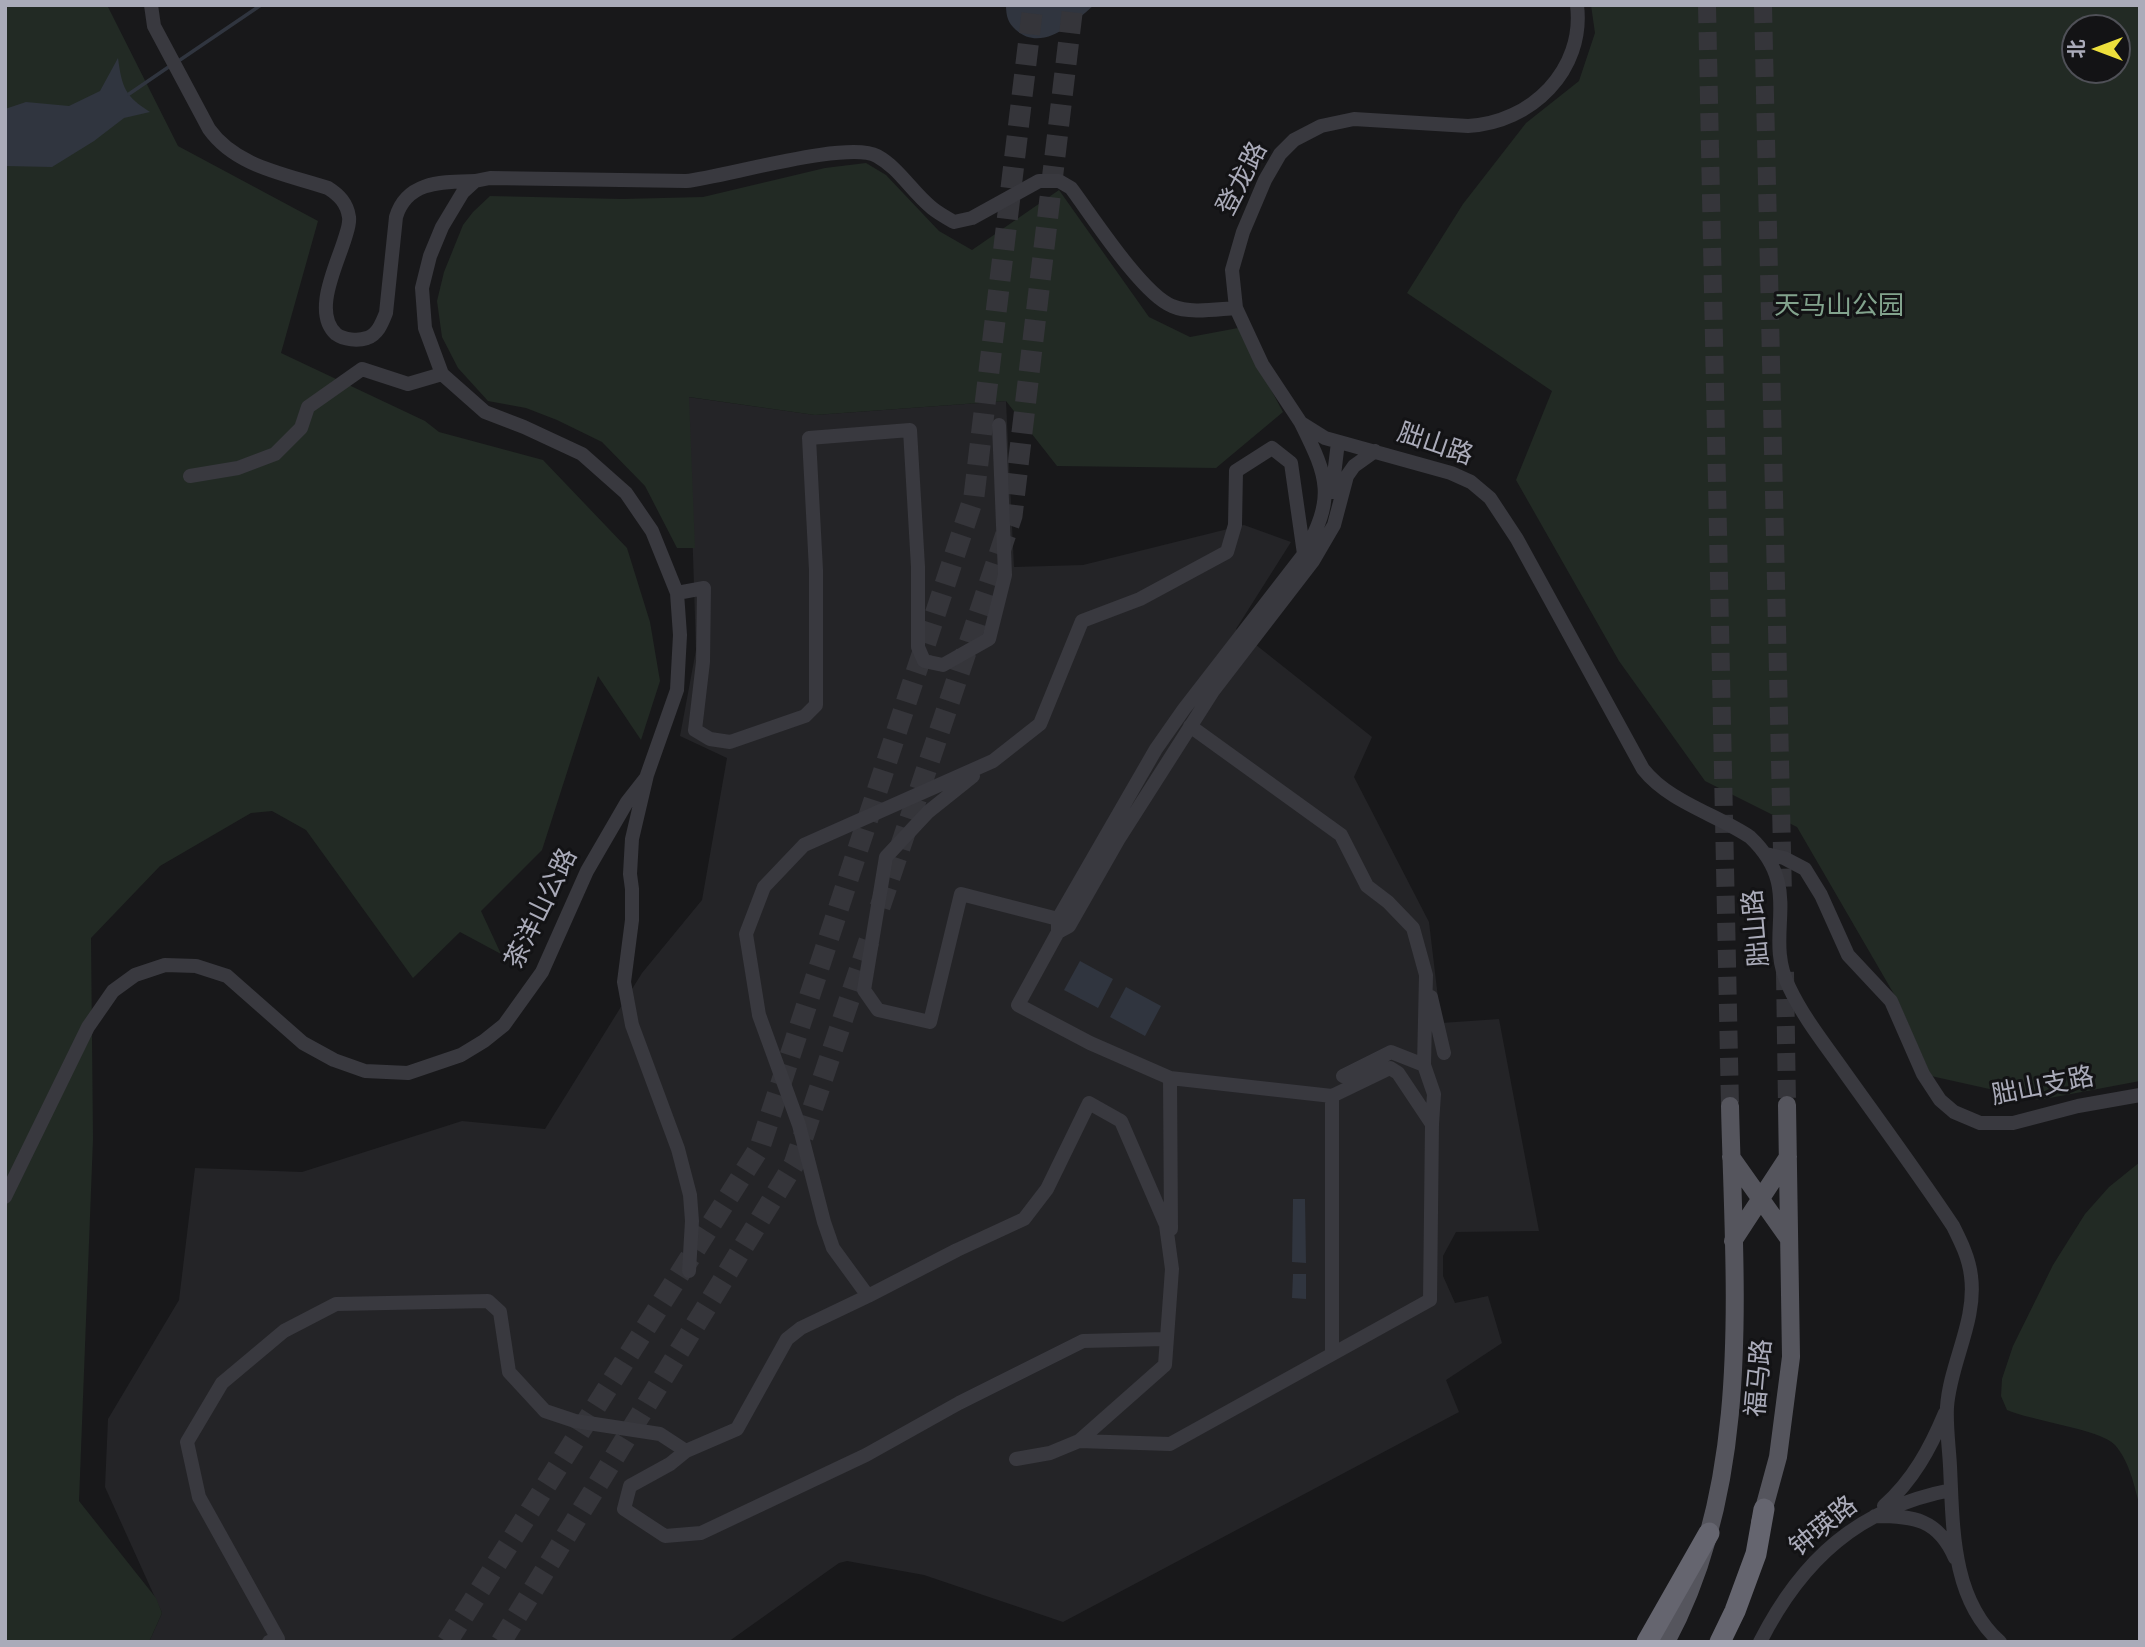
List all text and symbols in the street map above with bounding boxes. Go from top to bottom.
north arrow [2061,14,2131,84]
text: 北 [2064,40,2089,59]
street label: 登龙路 [1211,137,1275,221]
park label: 天马山公园 [1774,291,1904,323]
street label: 胐山路 [1393,418,1477,472]
street label: 茶洋山公路 [499,844,585,974]
street label: 胐山路 [1738,888,1776,968]
street label: 胐山支路 [1989,1062,2097,1112]
street label: 福马路 [1741,1338,1779,1418]
street label: 钟瑛路 [1784,1490,1864,1564]

